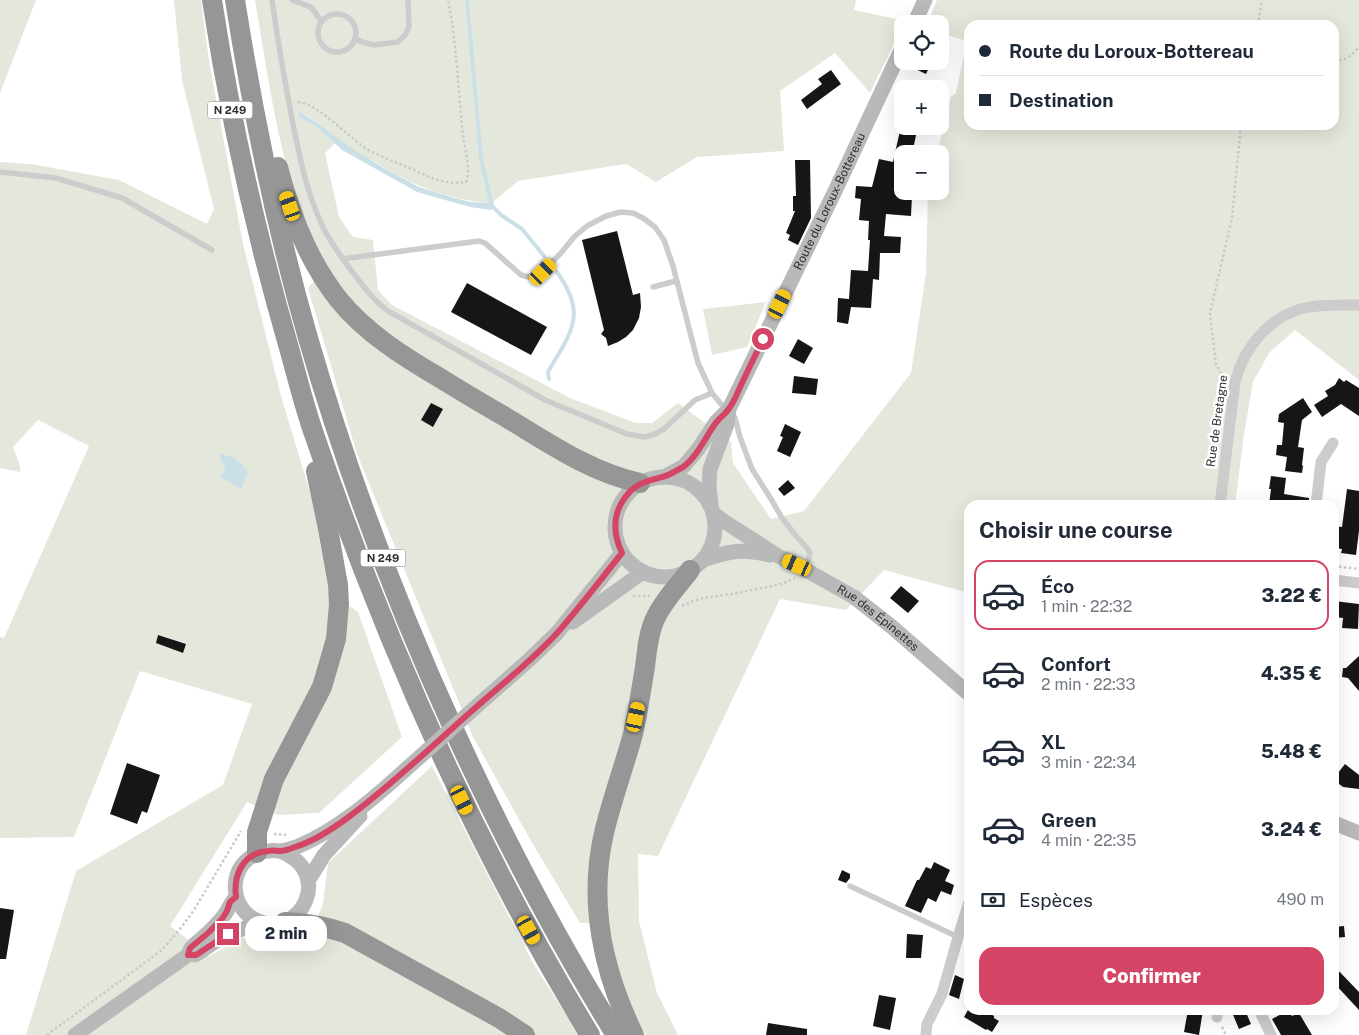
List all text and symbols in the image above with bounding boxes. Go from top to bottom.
map controls [894,15,949,200]
button: locate [894,15,949,70]
text: Route du Loroux-Bottereau [1009,40,1254,62]
button: + [894,80,949,135]
text: Destination [1009,89,1113,111]
road number: N 249 [208,102,252,118]
street label: Route du Loroux-Bottereau [791,131,868,272]
button: − [894,145,949,200]
car [278,189,301,223]
car [527,256,558,288]
car [766,287,793,321]
route start [752,328,774,350]
street label: Rue de Bretagne [1204,374,1230,468]
text: Choisir une course [979,517,1173,543]
road number: N 249 [360,550,406,566]
car [780,552,813,578]
icon: car [981,573,1026,618]
text: Éco [1041,575,1074,597]
street label: Rue des Épinettes [835,582,922,654]
text: 3.22 € [1261,584,1322,606]
text: 1 min · 22:32 [1041,597,1132,616]
icon: car [981,651,1026,696]
text: Confort [1041,653,1111,675]
text: 4.35 € [1261,662,1322,684]
text: 2 min · 22:33 [1041,675,1136,694]
car [625,701,646,733]
icon: car [981,729,1026,774]
text: XL [1041,731,1066,753]
text: 5.48 € [1261,740,1322,762]
text: 3 min · 22:34 [1041,753,1136,772]
car [448,783,475,817]
icon: car [981,807,1026,852]
text: Green [1041,809,1096,831]
text: 3.24 € [1261,818,1322,840]
text: 4 min · 22:35 [1041,831,1136,850]
icon: cash [979,886,1007,914]
text: Espèces [1019,889,1093,911]
text: 490 m [1277,890,1324,909]
car [515,913,542,947]
callout: 2 min [246,916,328,952]
route end [217,923,239,945]
text: 2 min [265,924,307,943]
button: Confirmer [979,947,1324,1005]

